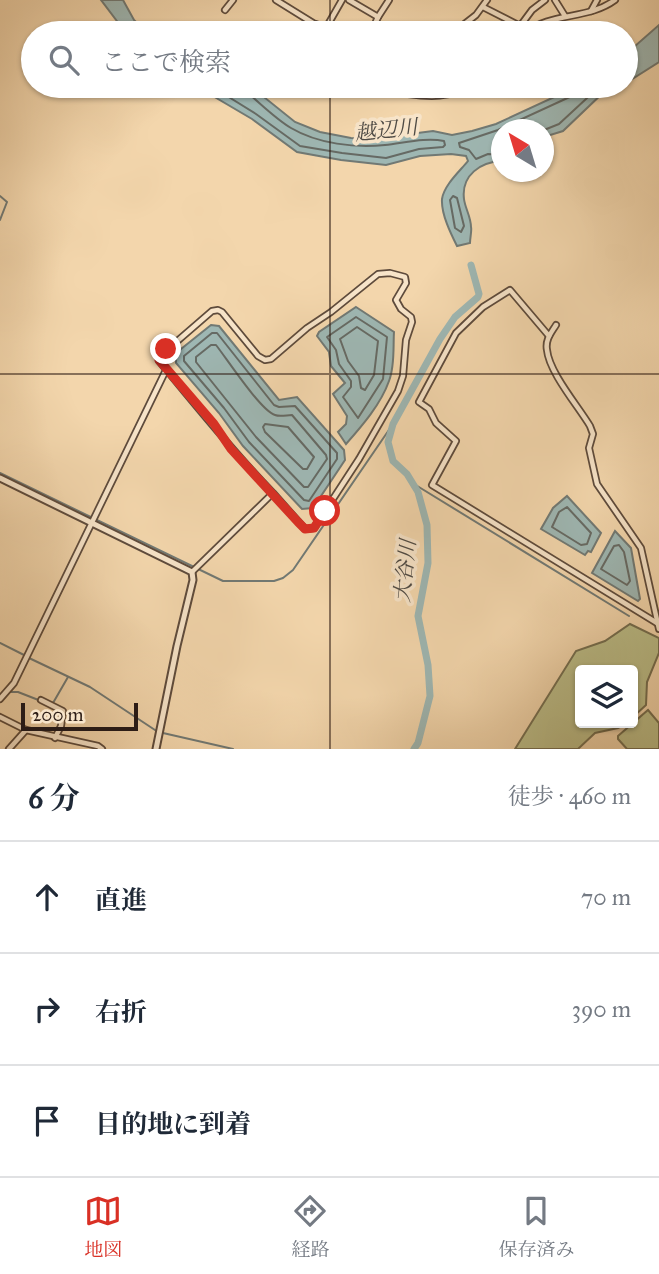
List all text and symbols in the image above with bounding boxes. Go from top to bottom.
search box [21,21,638,98]
icon: search [45,41,83,79]
text: ここで検索 [101,46,231,78]
water label: 越辺川 [353,114,421,146]
north arrow [491,119,554,182]
route end [150,333,181,364]
route start [309,495,340,526]
water label: 大谷川 [389,536,421,604]
map controls [575,665,638,728]
button: layers [575,665,638,728]
scale bar [21,700,138,732]
text: 200 m [32,703,84,726]
text: 6 分 [28,780,80,816]
text: 徒歩 · 460 m [508,782,631,810]
icon: ahead [28,878,66,916]
text: 70 m [581,883,631,911]
text: 直進 [95,884,147,916]
icon: right [28,990,66,1028]
text: 390 m [572,995,631,1023]
text: 右折 [95,996,147,1028]
icon: arrive [28,1102,66,1140]
text: 目的地に到着 [95,1108,251,1140]
tab: 地図 [84,1192,123,1261]
tab: 経路 [291,1192,330,1261]
tab: 保存済み [498,1192,575,1261]

